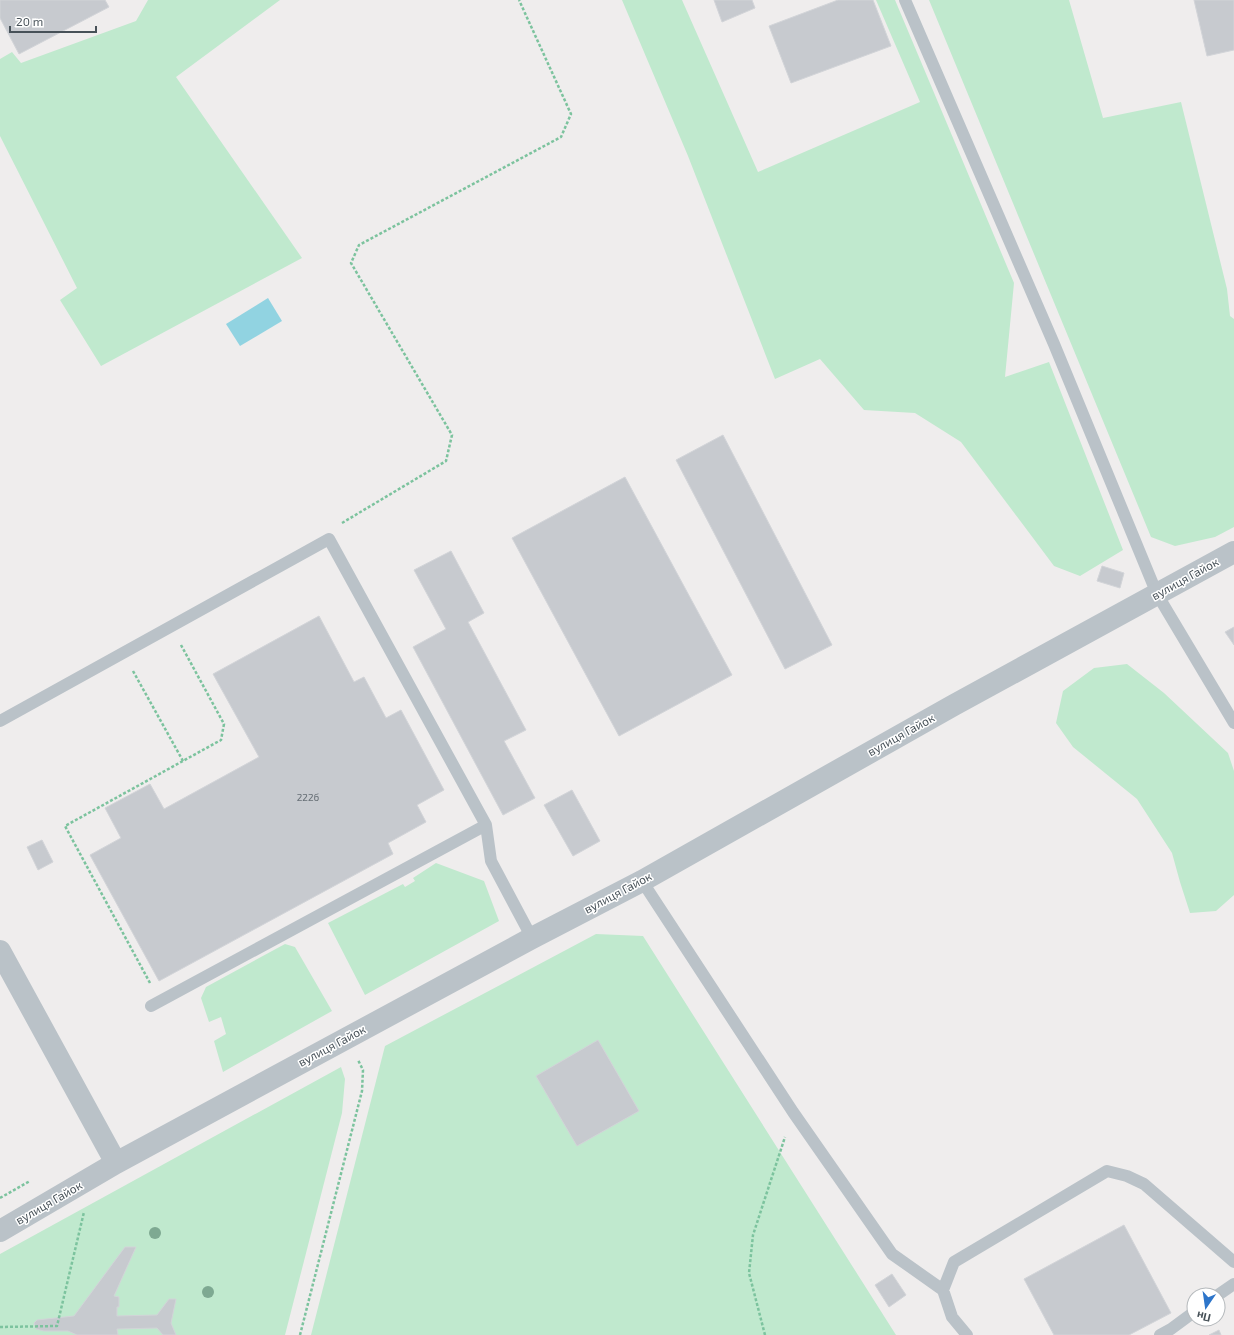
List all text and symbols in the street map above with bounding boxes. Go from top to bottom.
scale bar [10,8,96,34]
text: 20 m [16,14,43,28]
street label: вулиця Гайок [1149,554,1221,603]
street label: вулиця Гайок [865,710,937,759]
house number: 222б [297,791,320,803]
street label: вулиця Гайок [581,868,655,917]
street label: вулиця Гайок [295,1021,369,1070]
street label: вулиця Гайок [13,1177,85,1228]
north arrow [1186,1287,1226,1327]
text: Пн [1195,1309,1212,1325]

